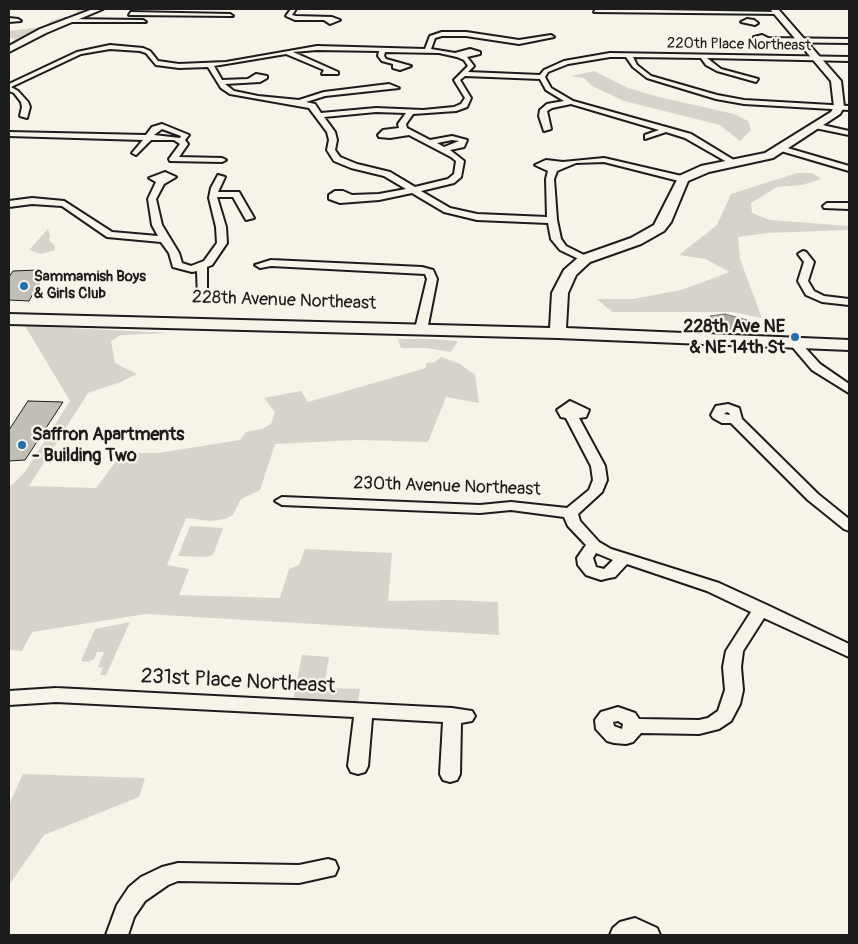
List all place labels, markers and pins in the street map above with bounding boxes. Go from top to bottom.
place label: Sammamish Boys & Girls Club [34,268,146,303]
marker: Sammamish Boys & Girls Club [18,280,30,292]
place label: 228th Ave NE & NE 14th St [683,316,785,358]
marker: 228th Ave NE & NE 14th St [789,331,801,343]
place label: Saffron Apartments - Building Two [32,424,184,466]
marker: Saffron Apartments - Building Two [16,439,28,451]

